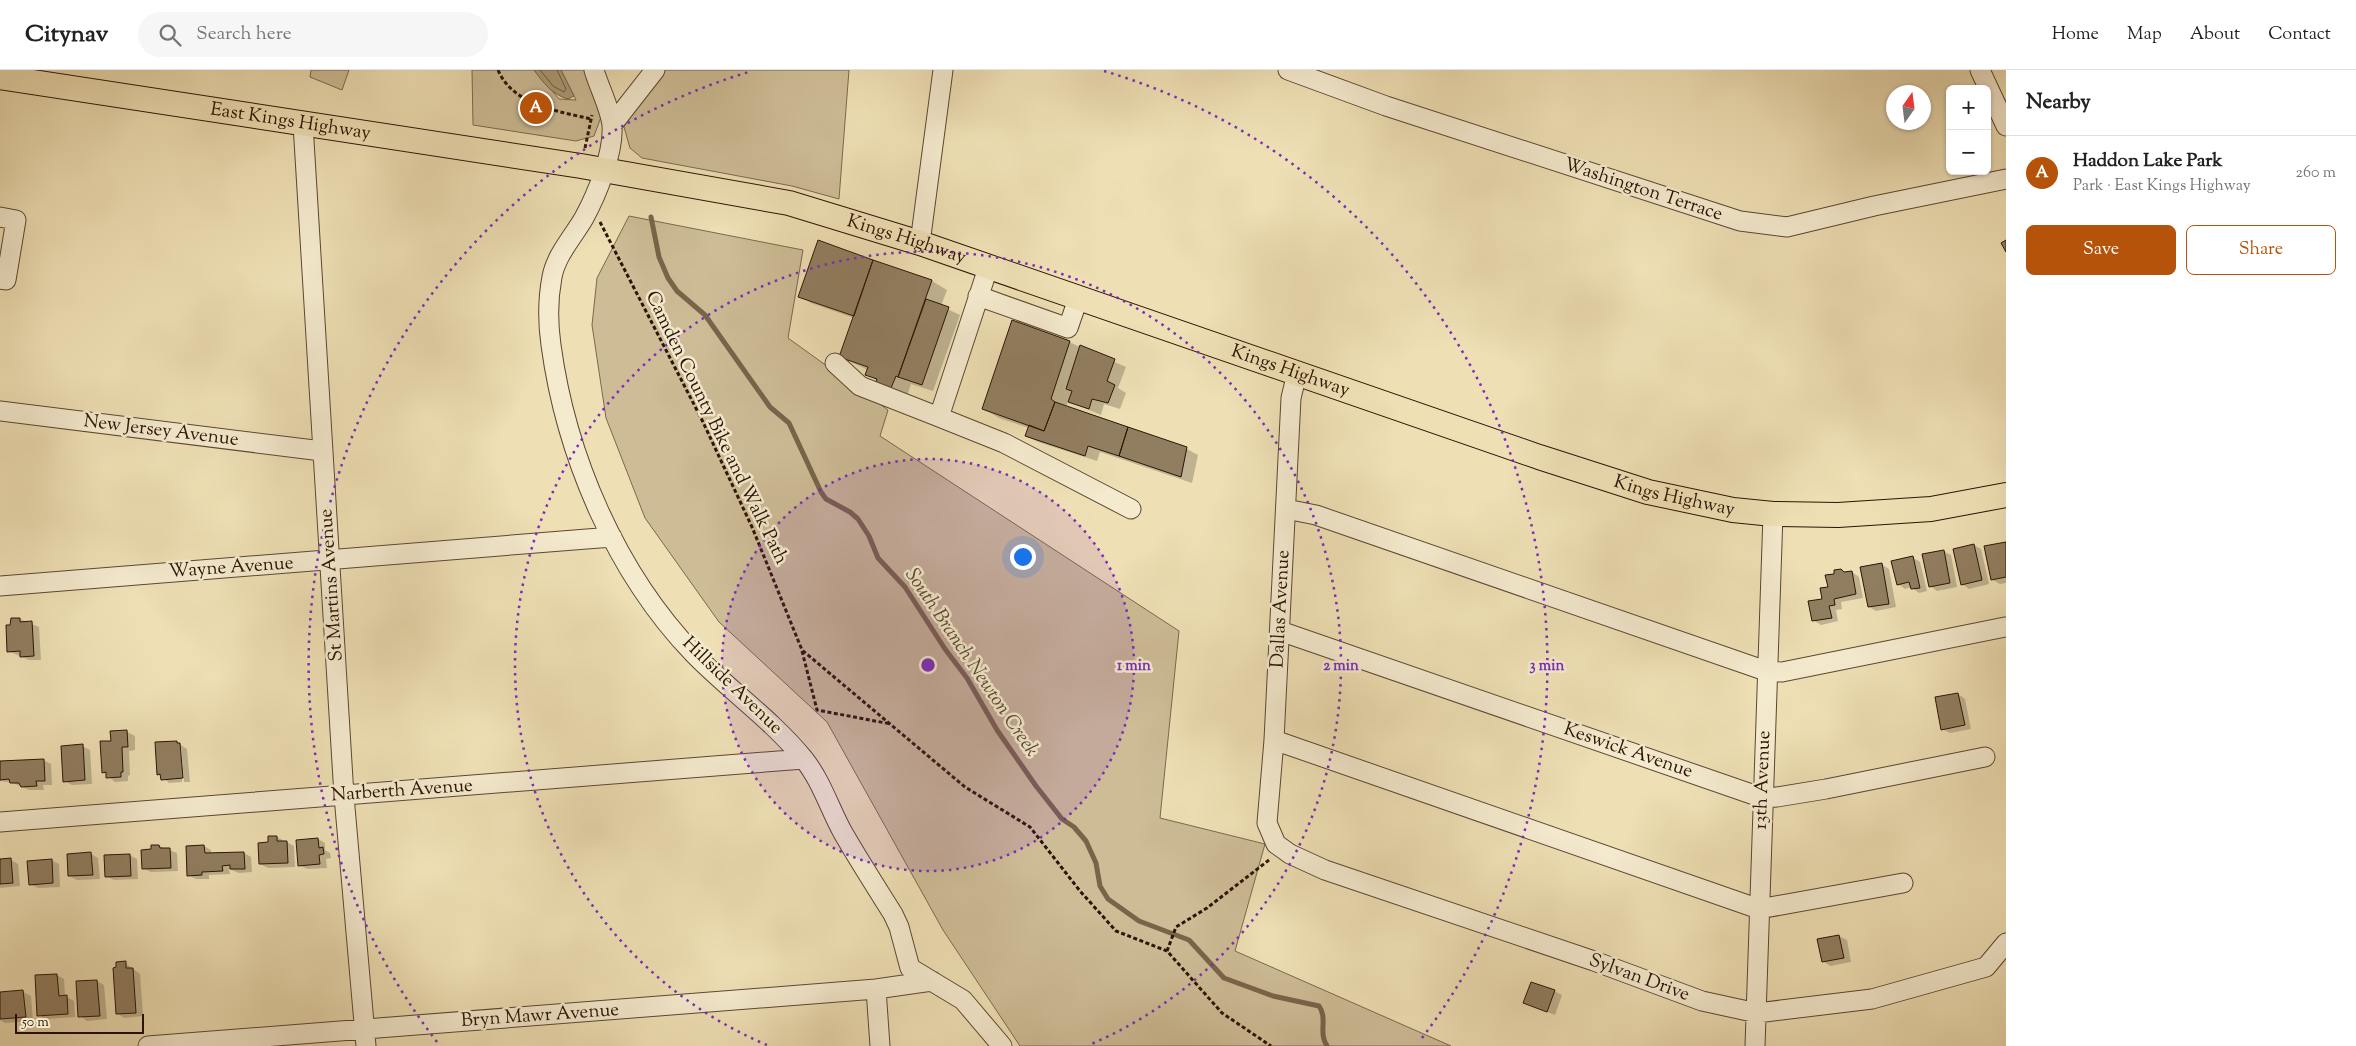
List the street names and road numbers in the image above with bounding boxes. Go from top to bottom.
street label: East Kings Highway [208,96,373,147]
street label: Washington Terrace [1560,152,1726,229]
street label: Kings Highway [843,208,970,272]
street label: Camden County Bike and Walk Path [638,287,794,569]
street label: Kings Highway [1228,338,1354,404]
street label: New Jersey Avenue [82,408,240,454]
street label: Kings Highway [1610,468,1738,524]
street label: St Martins Avenue [313,508,351,662]
street label: Dallas Avenue [1264,549,1298,669]
street label: Wayne Avenue [168,550,295,586]
street label: Hillside Avenue [676,631,788,741]
street label: Keswick Avenue [1560,716,1696,786]
street label: 13th Avenue [1748,730,1778,830]
street label: Narberth Avenue [330,773,474,809]
street label: Sylvan Drive [1585,947,1693,1009]
street label: Bryn Mawr Avenue [460,997,620,1035]

